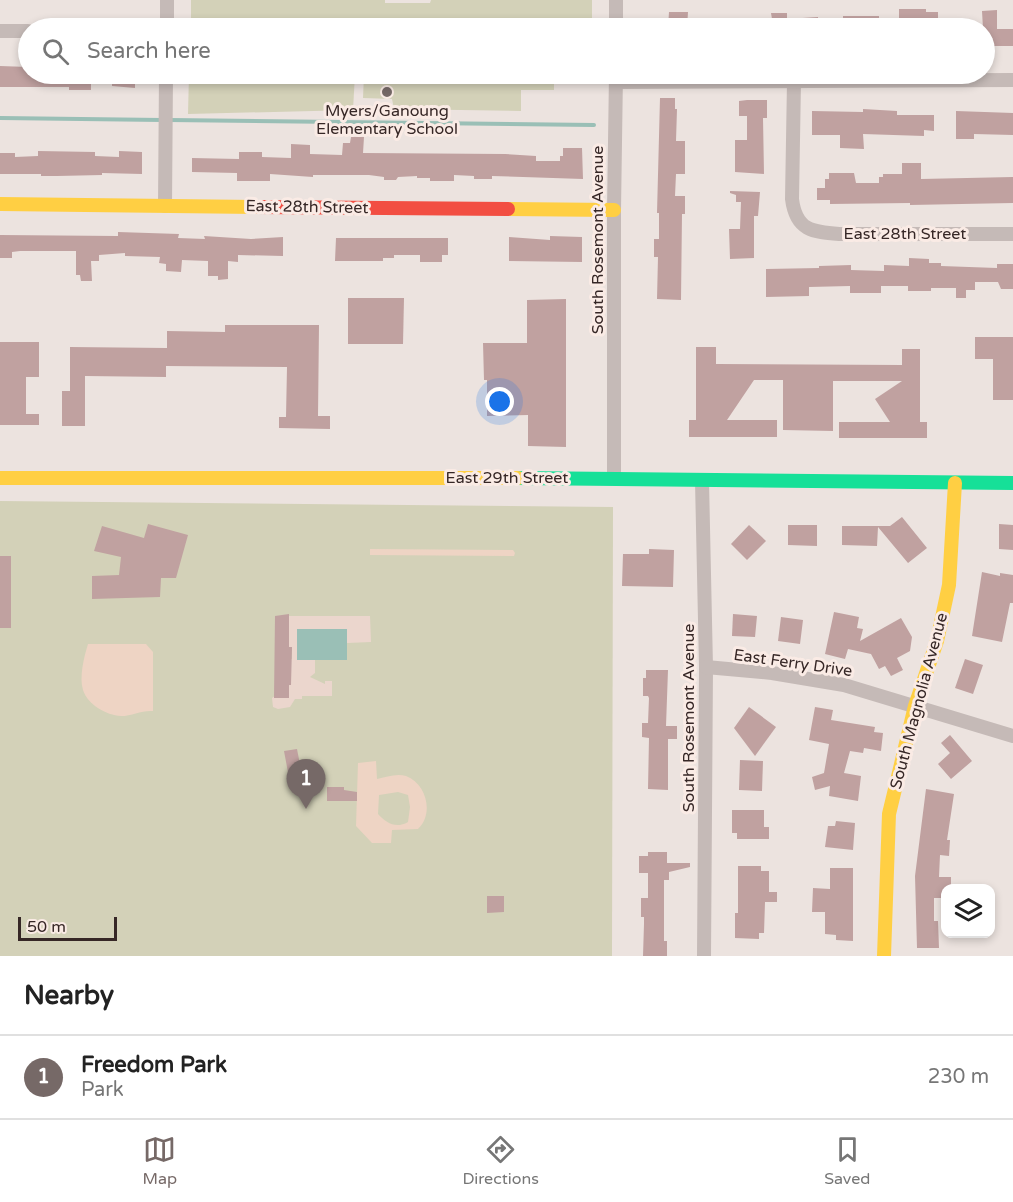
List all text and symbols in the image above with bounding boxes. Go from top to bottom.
search box [18,18,995,84]
icon: search [39,35,72,68]
text: Search here [87,38,211,64]
marker: Myers/Ganoung Elementary School [380,85,394,99]
place label: Myers/Ganoung Elementary School [316,101,458,139]
street label: South Rosemont Avenue [588,146,608,334]
street label: East 28th Street [245,196,369,218]
street label: East 28th Street [844,224,966,244]
your location [485,387,514,416]
street label: East 29th Street [446,468,568,488]
street label: South Magnolia Avenue [886,611,952,791]
street label: South Rosemont Avenue [679,624,699,812]
street label: East Ferry Drive [732,645,854,681]
pin: 1 [286,760,326,809]
map controls [941,884,995,938]
button: layers [941,884,995,938]
scale bar [18,914,117,942]
text: 50 m [27,917,66,937]
text: Nearby [24,980,114,1011]
text: Freedom Park [81,1052,227,1078]
text: 1 [37,1065,50,1089]
text: 230 m [928,1065,989,1089]
text: Park [81,1078,124,1102]
tab: Map [143,1133,177,1189]
tab: Directions [462,1133,539,1189]
tab: Saved [824,1133,870,1189]

